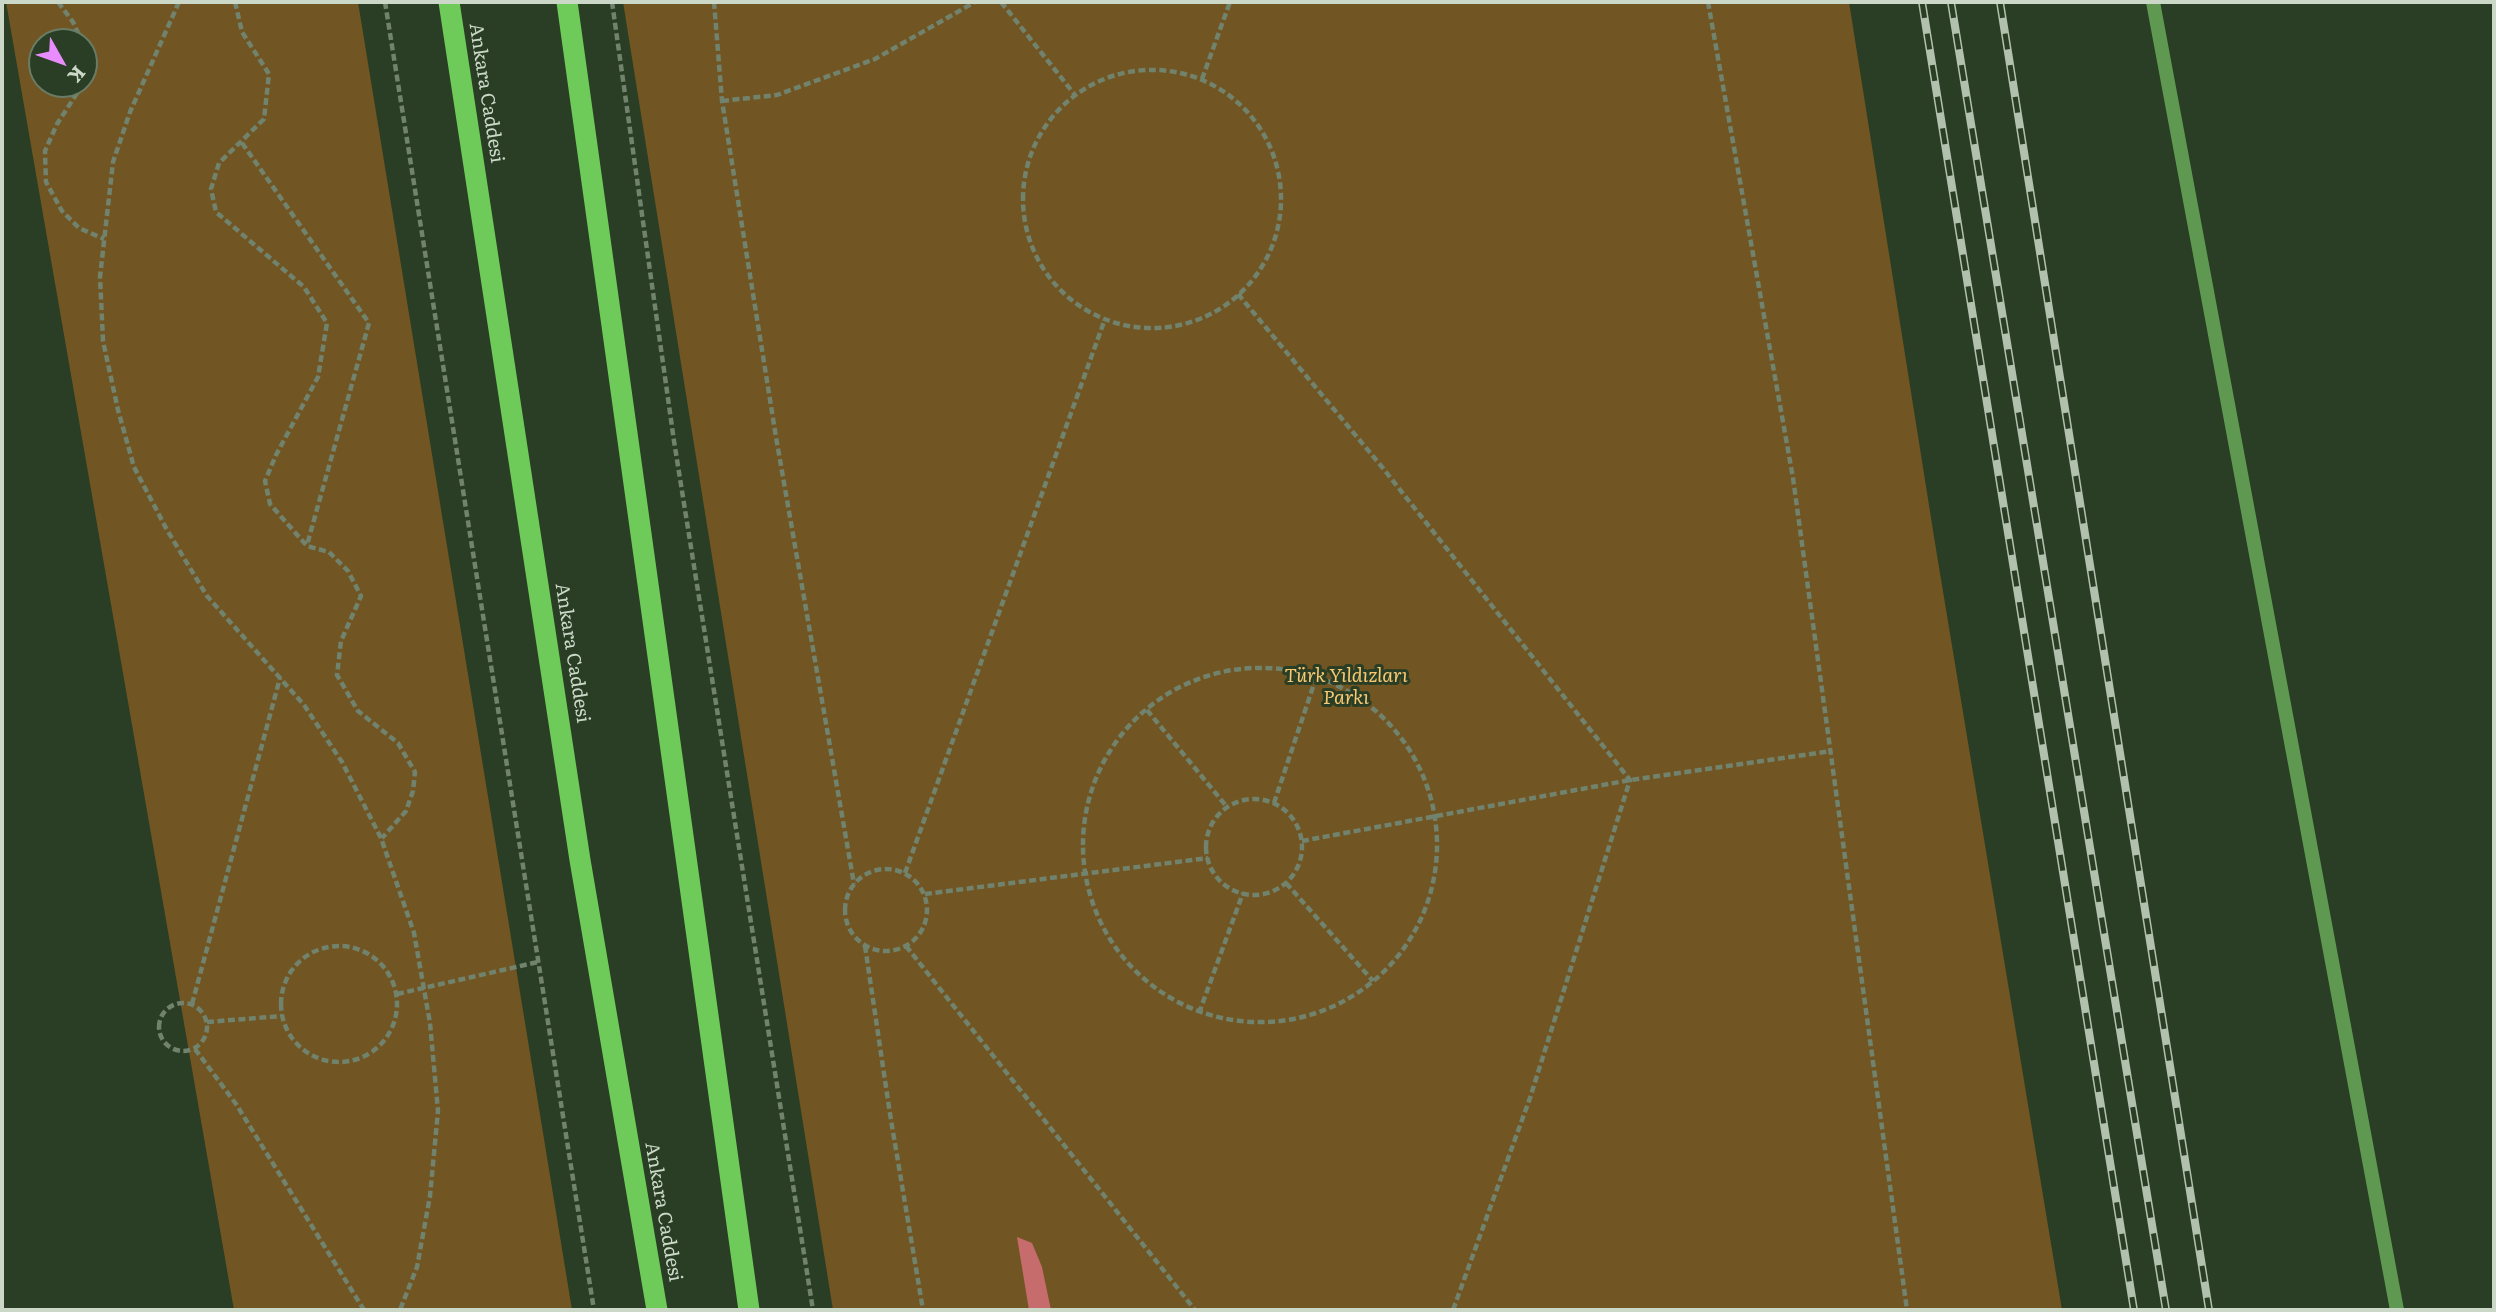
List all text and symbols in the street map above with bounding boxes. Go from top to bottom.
street label: Ankara Caddesi [464,21,508,165]
north arrow [28,28,98,98]
text: K [62,61,93,90]
street label: Ankara Caddesi [550,581,594,725]
park label: Türk Yıldızları Parkı [1284,665,1408,709]
street label: Ankara Caddesi [639,1140,687,1284]

